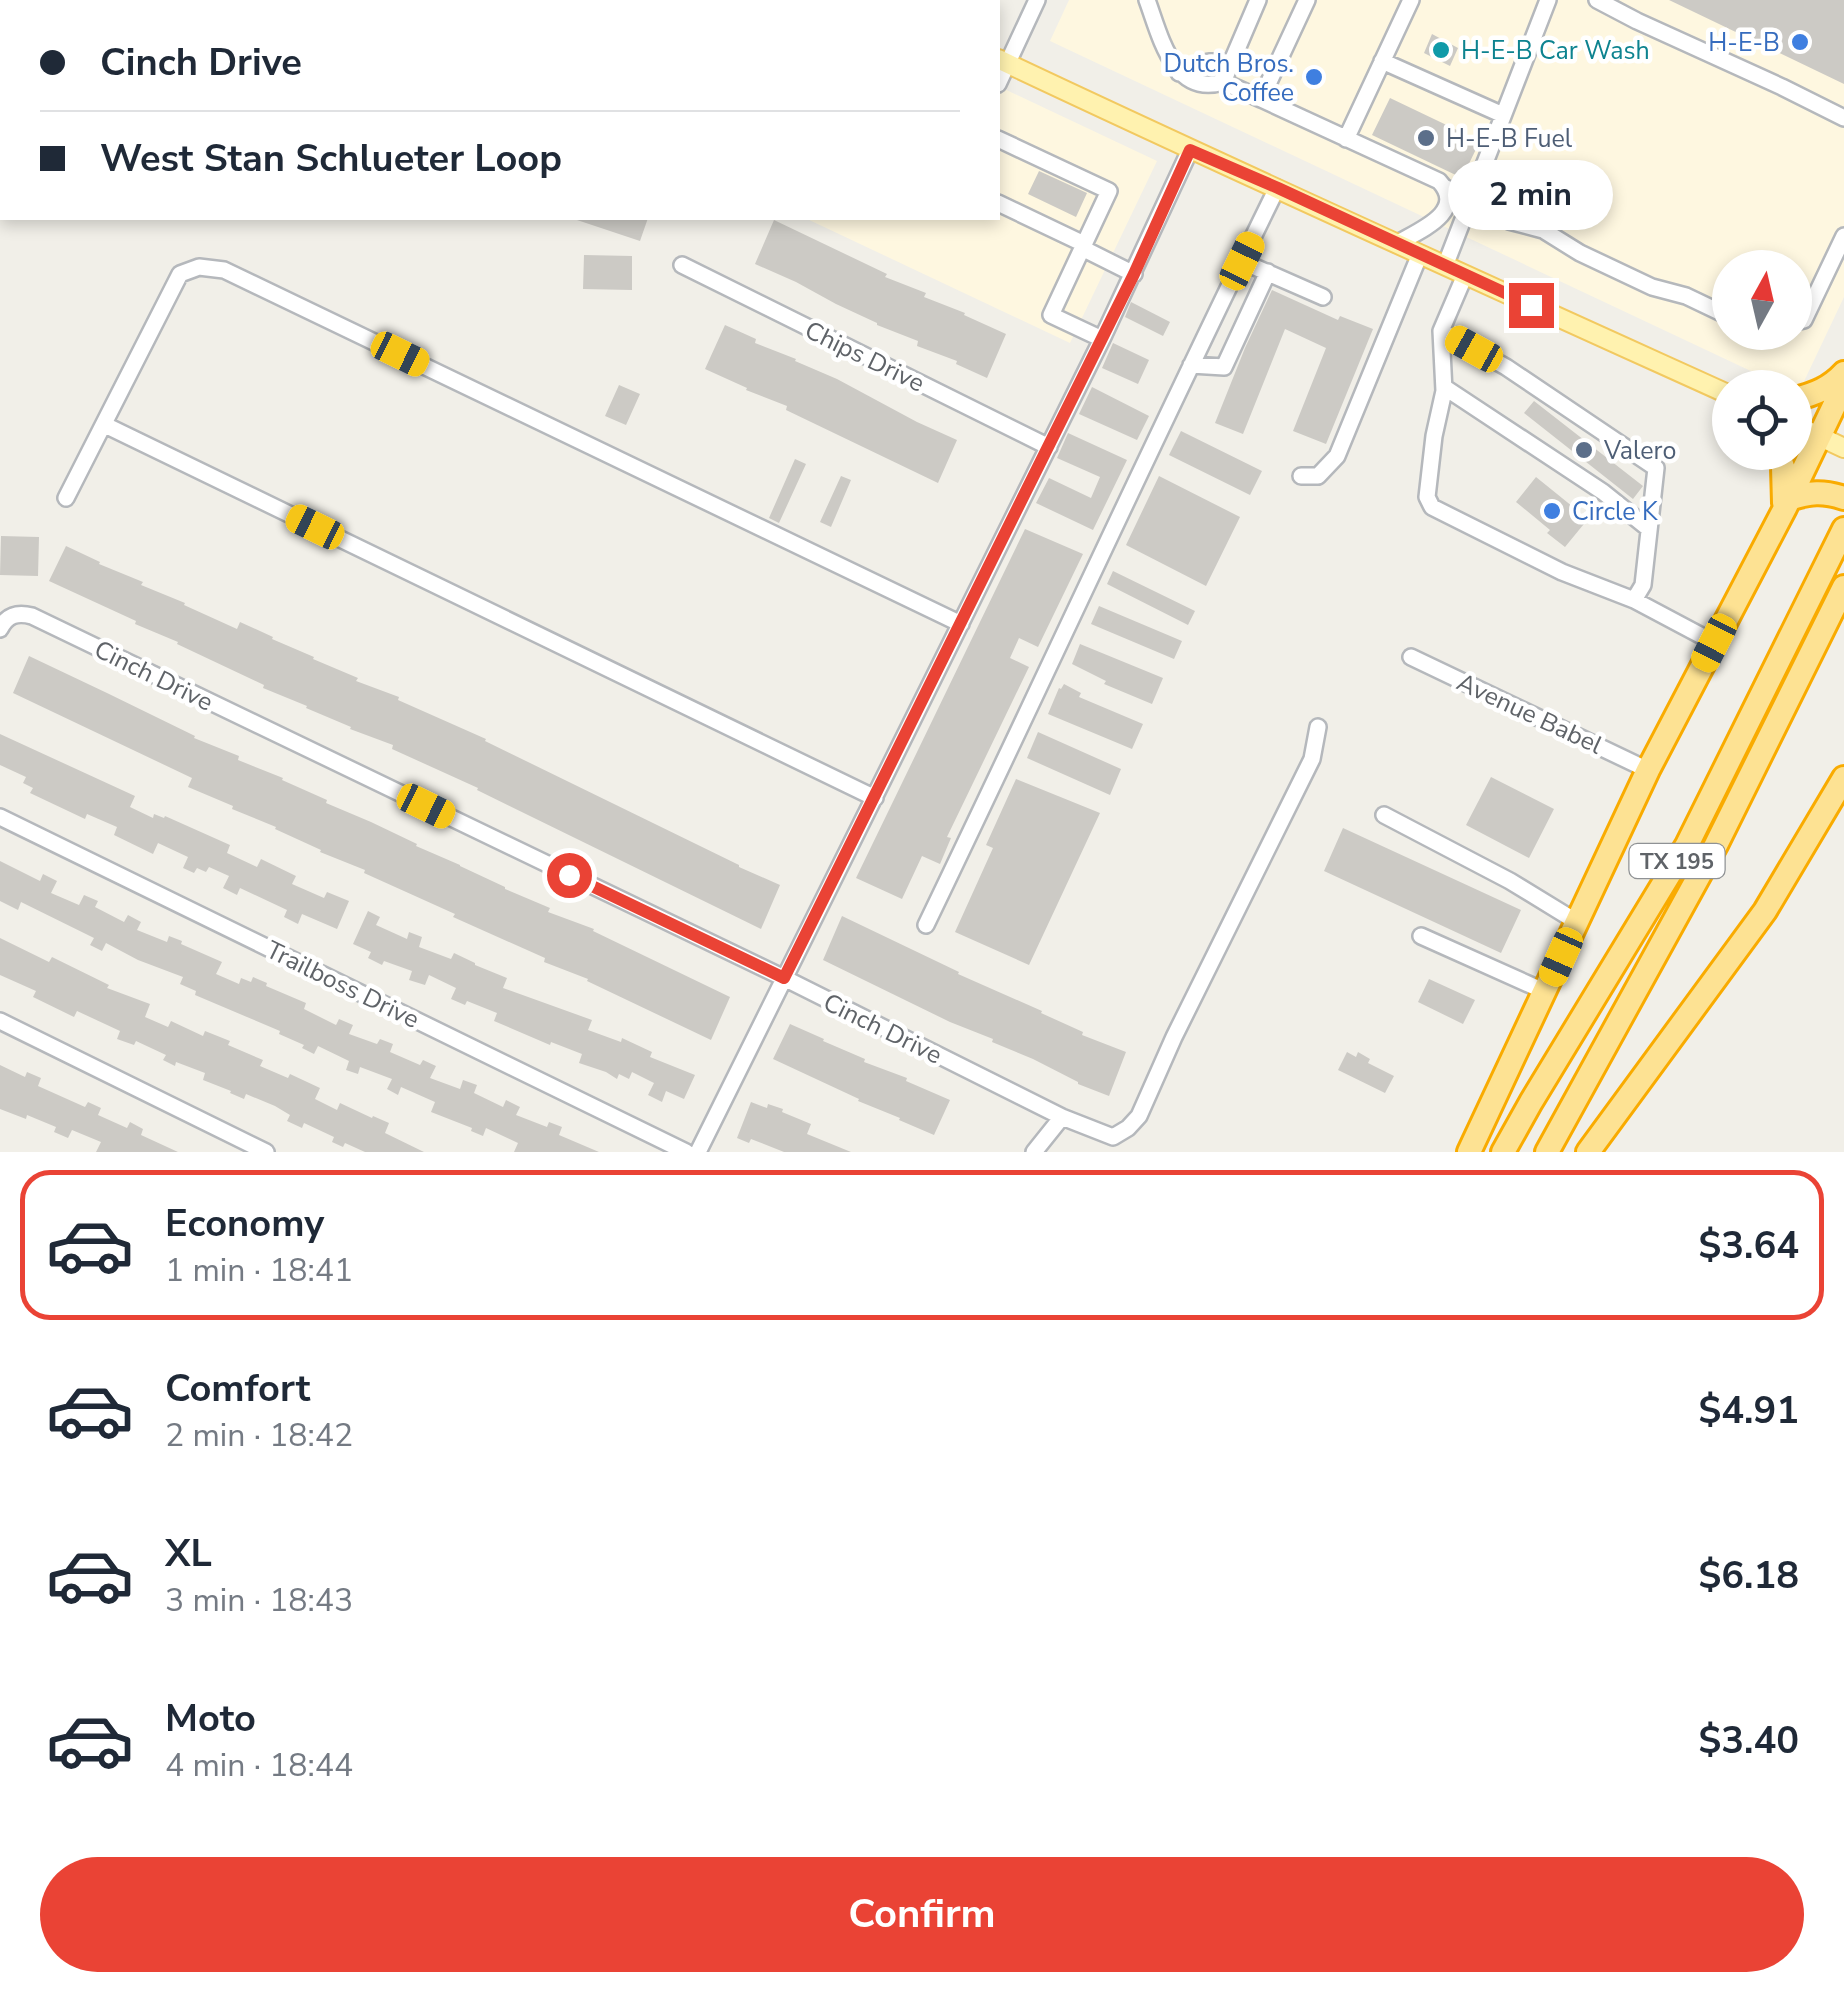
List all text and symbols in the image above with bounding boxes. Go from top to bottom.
place label: H-E-B [1708,26,1780,60]
marker: H-E-B [1789,31,1811,53]
place label: H-E-B Car Wash [1461,34,1650,68]
text: Cinch Drive [100,37,302,88]
marker: H-E-B Car Wash [1430,39,1452,61]
place label: Dutch Bros. Coffee [1163,47,1294,110]
marker: Dutch Bros. Coffee [1303,66,1325,88]
place label: H-E-B Fuel [1446,122,1573,156]
marker: H-E-B Fuel [1415,127,1437,149]
text: West Stan Schlueter Loop [100,133,562,184]
callout: 2 min [1448,160,1614,230]
text: 2 min [1489,173,1572,216]
car [1215,227,1269,295]
north arrow [1712,250,1812,350]
map controls [1712,250,1812,470]
route end [1509,283,1554,328]
street label: Chips Drive [799,313,930,400]
car [1440,321,1508,377]
car [366,327,434,381]
button: locate [1712,370,1812,470]
place label: Valero [1603,434,1676,468]
marker: Valero [1573,439,1595,461]
place label: Circle K [1572,495,1658,529]
car [281,500,349,554]
marker: Circle K [1541,500,1563,522]
car [1687,609,1741,677]
street label: Cinch Drive [88,632,219,719]
street label: Avenue Babel [1451,665,1608,763]
car [392,779,460,833]
road number: TX 195 [1630,844,1724,878]
route start [547,853,592,898]
car [1535,923,1587,991]
street label: Trailboss Drive [260,933,425,1037]
street label: Cinch Drive [817,985,948,1072]
text: Economy [165,1198,324,1249]
icon: car [45,1200,135,1290]
text: $3.64 [1698,1220,1799,1271]
text: 1 min · 18:41 [165,1249,353,1292]
text: Comfort [165,1363,310,1414]
icon: car [45,1365,135,1455]
text: $4.91 [1698,1385,1799,1436]
text: 2 min · 18:42 [165,1414,353,1457]
text: XL [165,1528,212,1579]
icon: car [45,1530,135,1620]
text: $6.18 [1698,1550,1799,1601]
text: 3 min · 18:43 [165,1579,353,1622]
text: Moto [165,1693,256,1744]
icon: car [45,1695,135,1785]
text: $3.40 [1698,1715,1799,1766]
text: 4 min · 18:44 [165,1744,353,1787]
button: Confirm [40,1857,1804,1972]

